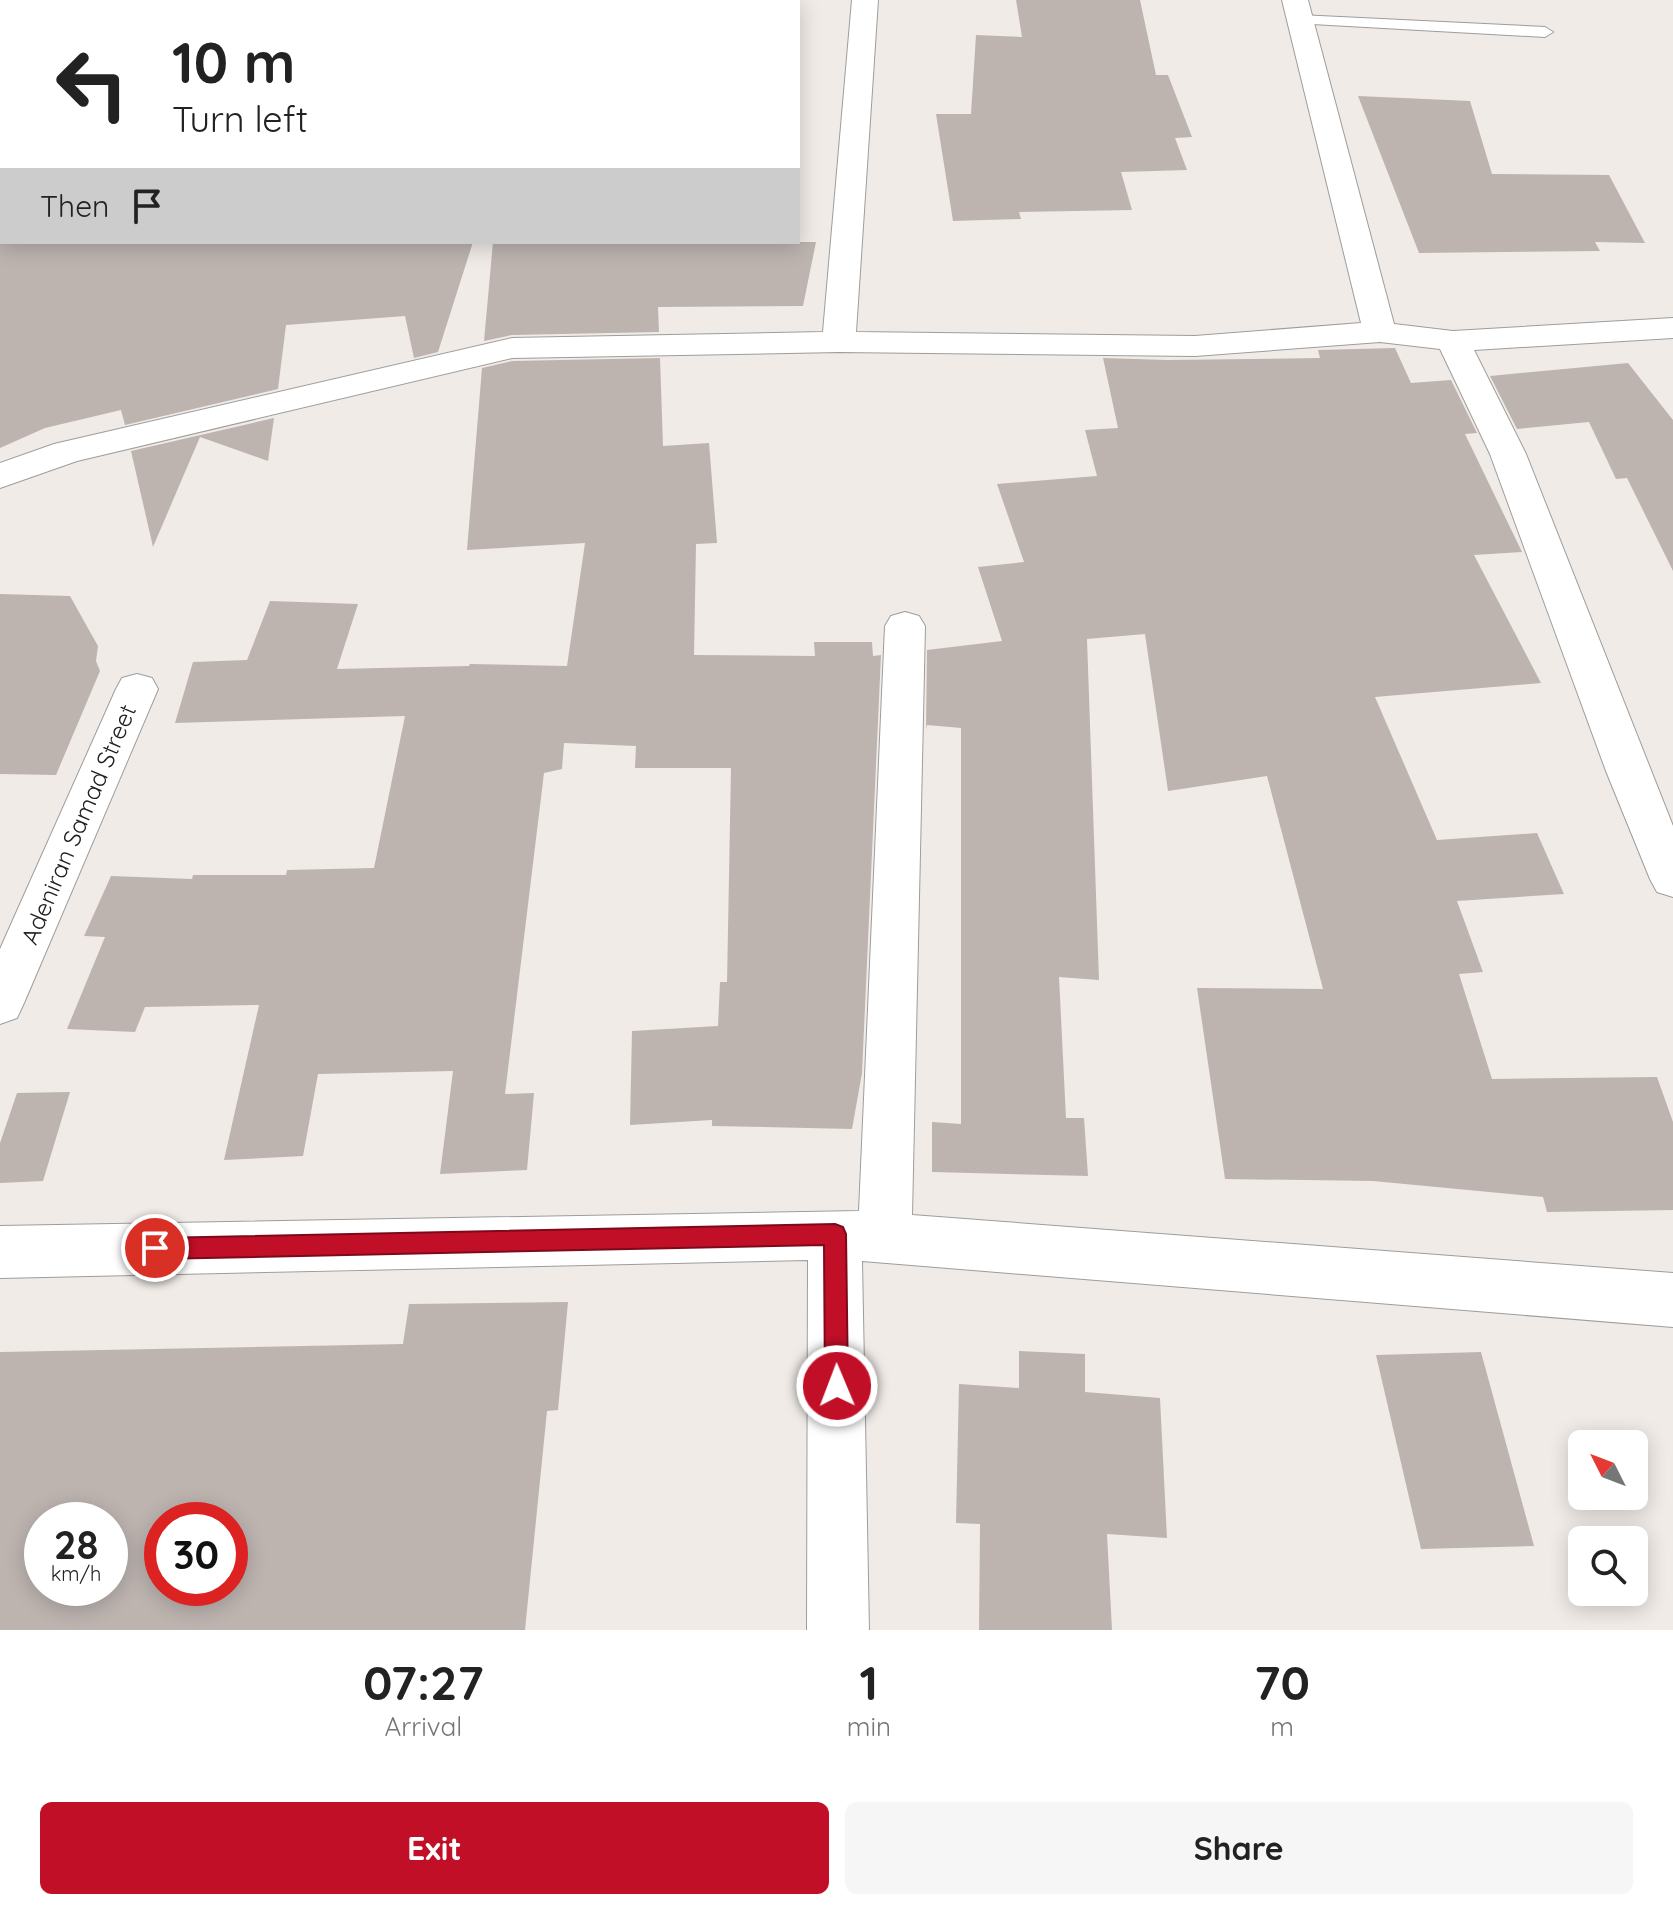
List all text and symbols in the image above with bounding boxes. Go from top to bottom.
text: 10 m [172,27,295,97]
icon: left [40,32,144,136]
text: Turn left [172,96,308,141]
icon: arrive [125,184,169,228]
text: Then [40,187,109,225]
street label: Adeniran Samad Street [14,700,142,948]
pin [121,1214,189,1282]
icon: arrive [133,1226,177,1270]
position arrow [795,1344,879,1428]
north arrow [1568,1430,1648,1510]
map controls [1568,1430,1648,1606]
speed limit sign: 30 [144,1502,248,1606]
text: 28 [54,1519,98,1569]
button: search [1568,1526,1648,1606]
text: km/h [51,1561,101,1586]
text: 07:27 [363,1652,484,1712]
text: 1 [860,1652,878,1712]
text: 70 [1254,1652,1310,1712]
text: Arrival [384,1710,462,1743]
text: min [847,1710,891,1743]
text: m [1270,1710,1294,1743]
button: Exit [40,1802,829,1894]
button: Share [845,1802,1633,1894]

